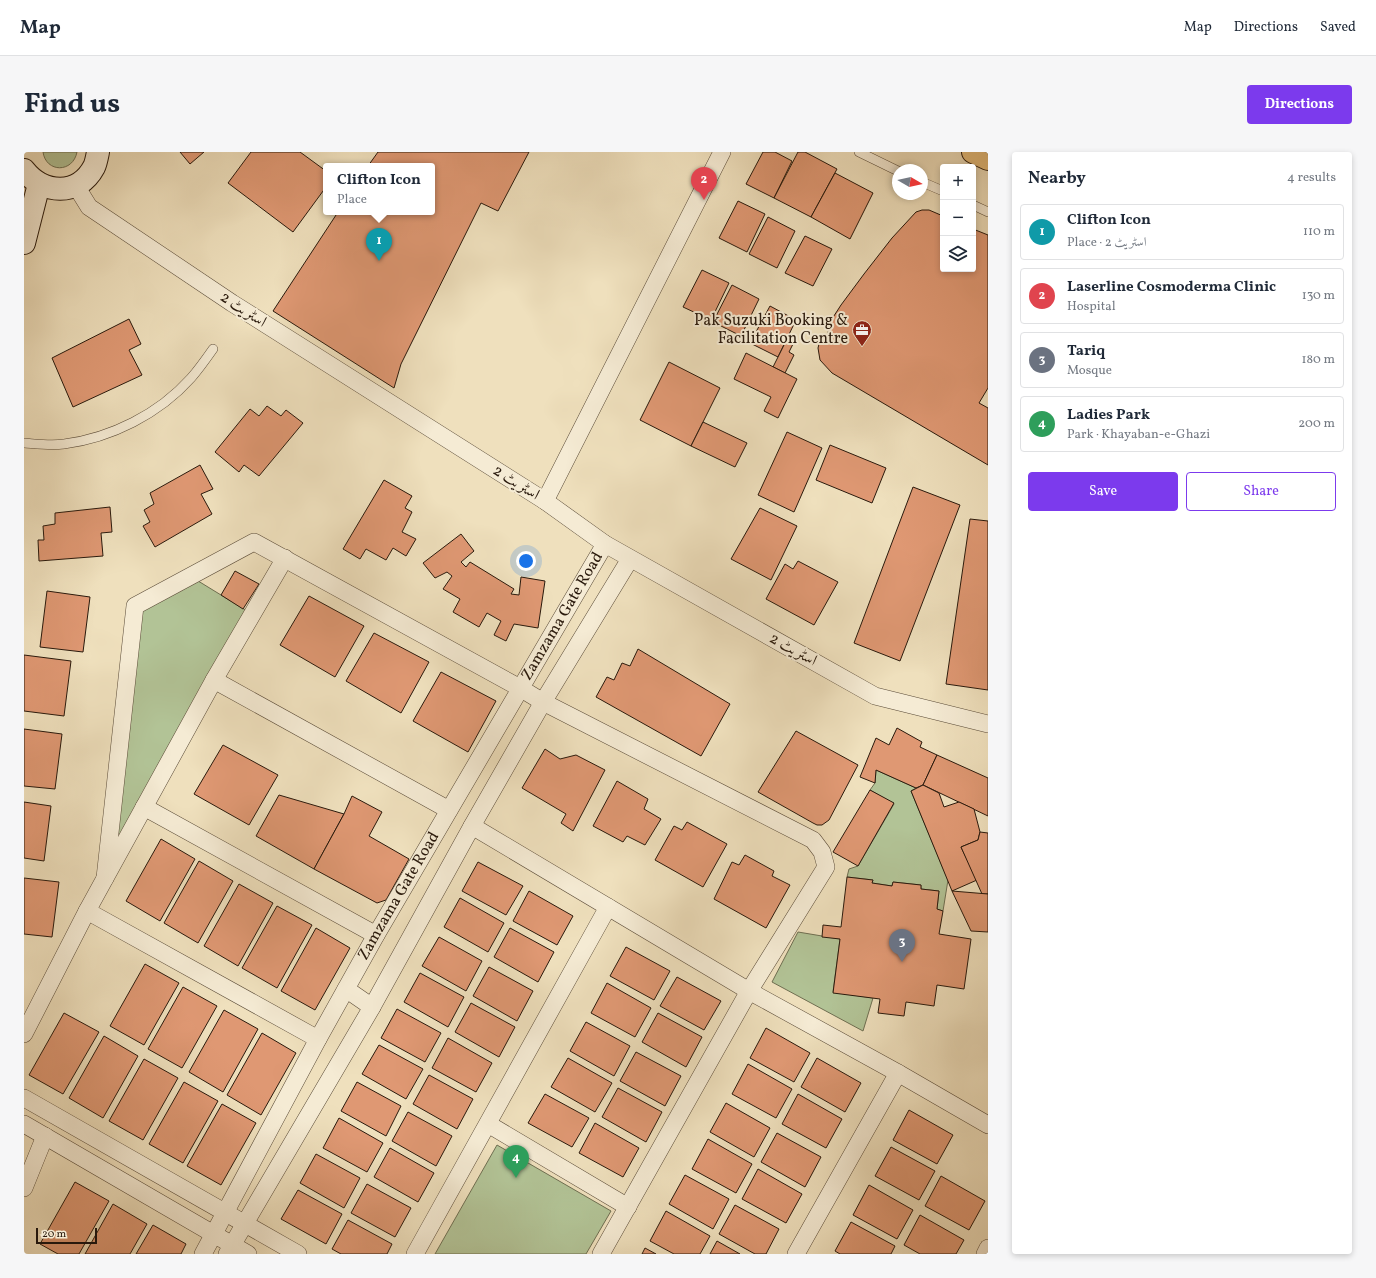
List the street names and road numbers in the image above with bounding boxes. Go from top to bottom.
street label: اسٹریٹ 2 [215,287,271,333]
street label: اسٹریٹ 2 [488,460,544,506]
street label: Zamzama Gate Road [516,548,609,685]
street label: اسٹریٹ 2 [765,628,821,672]
street label: Zamzama Gate Road [353,828,445,964]

